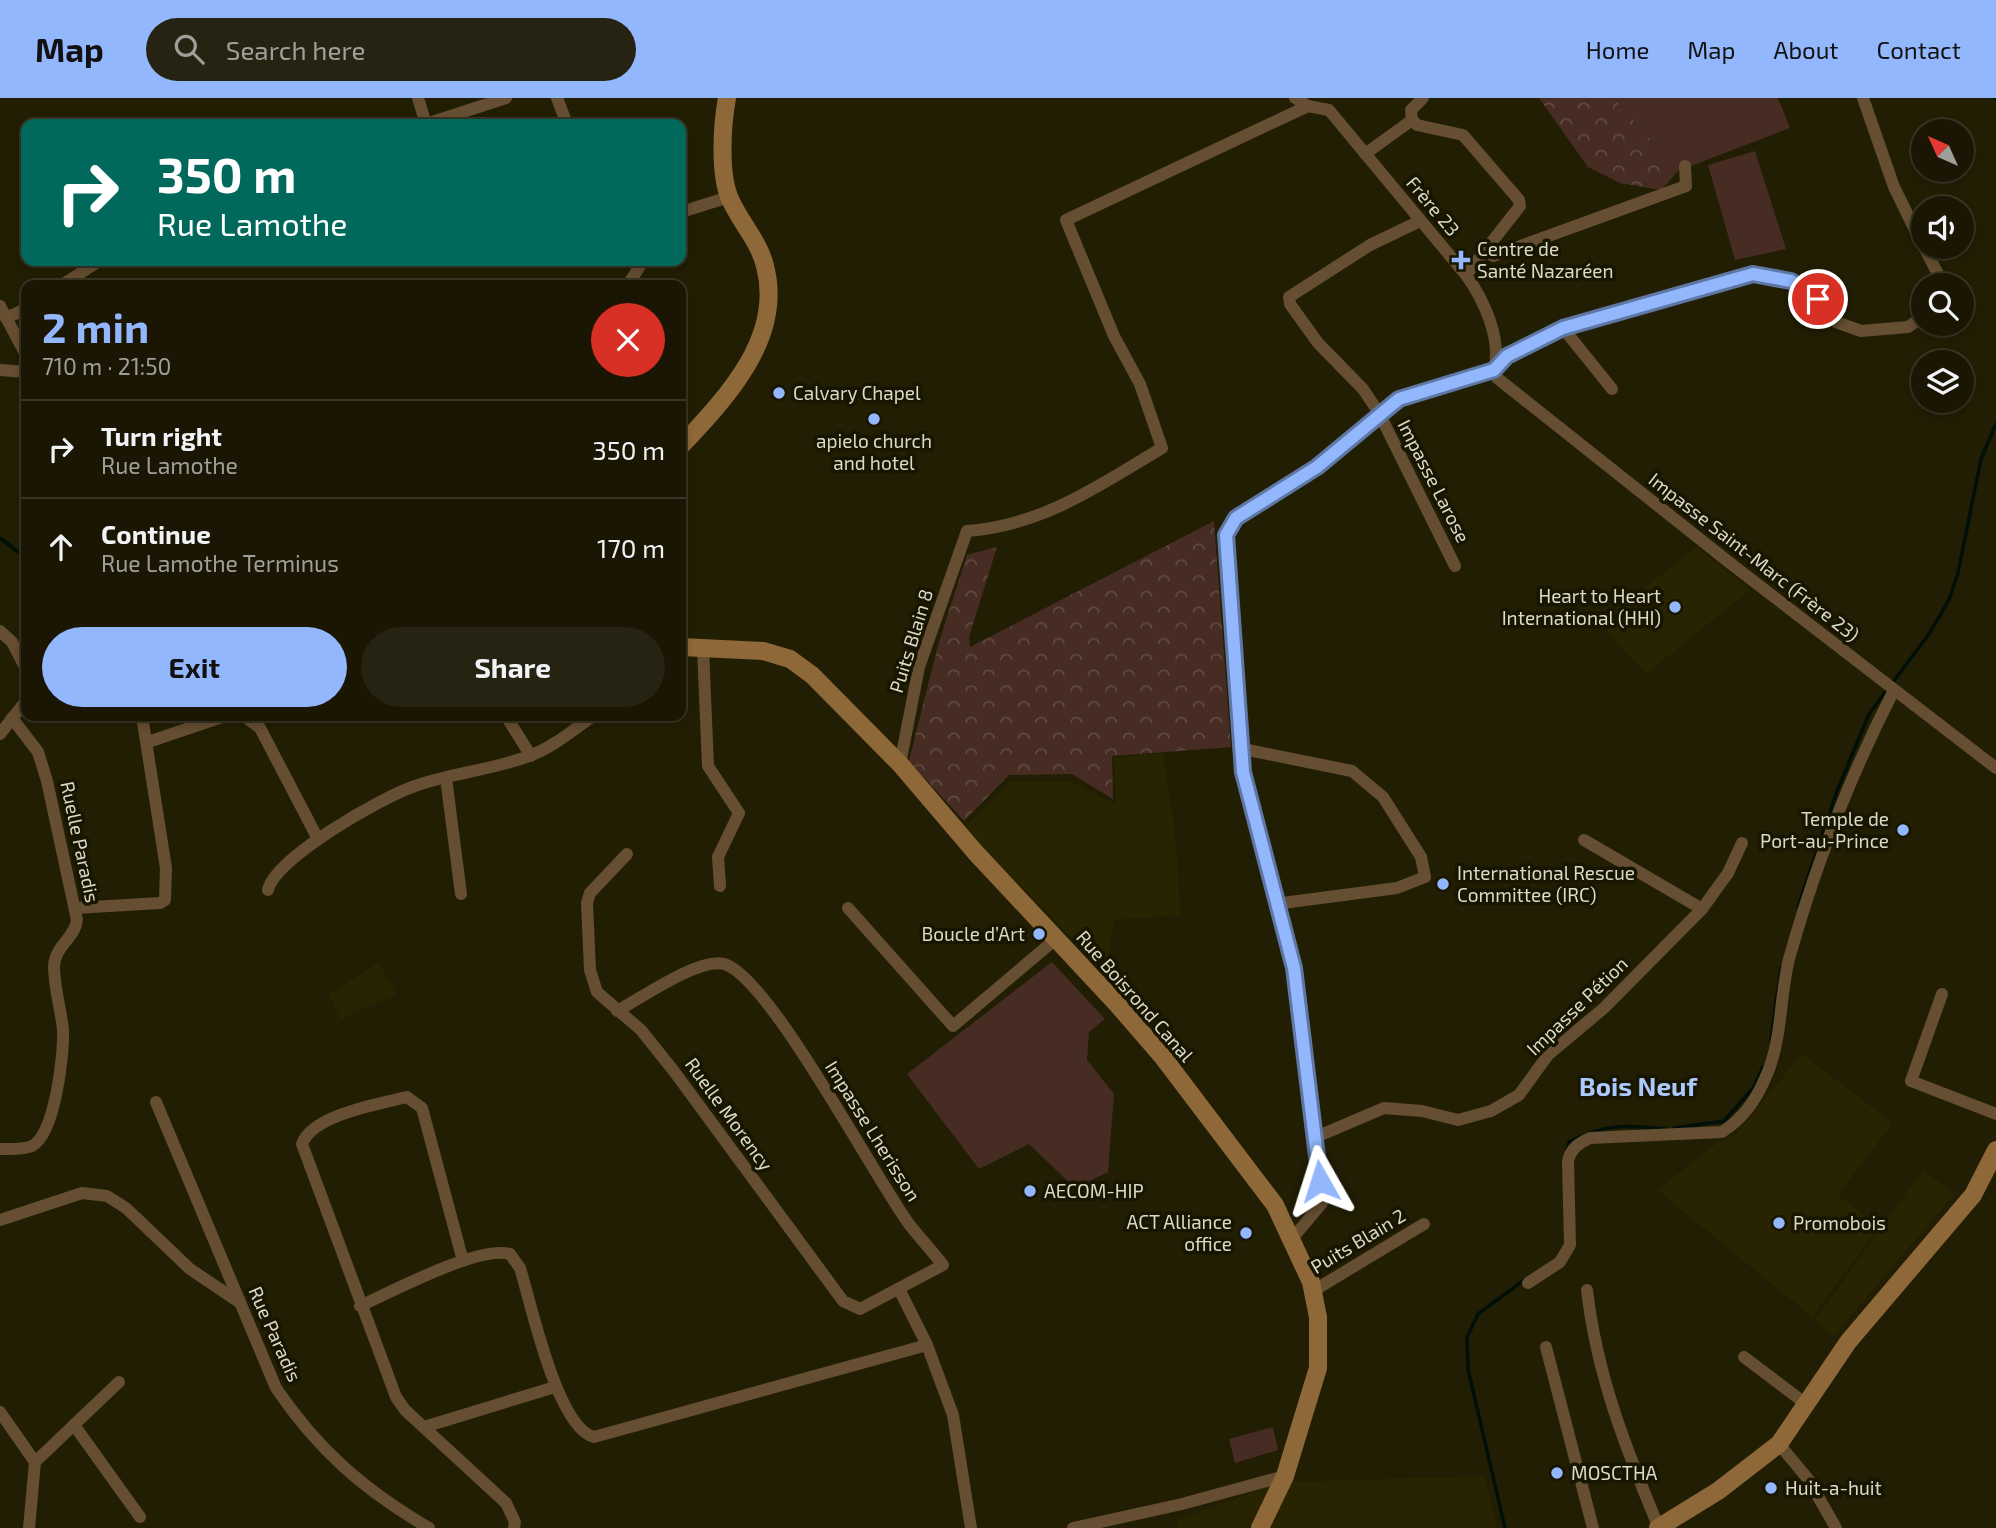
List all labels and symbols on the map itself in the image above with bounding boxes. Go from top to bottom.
north arrow [1911,119,1974,182]
street label: Frère 23 [1402,171,1465,240]
place label: Centre de Santé Nazaréen [1477,237,1614,282]
marker: Centre de Santé Nazaréen [1451,250,1471,270]
pin [1788,269,1848,329]
place label: Calvary Chapel [793,381,921,404]
marker: Calvary Chapel [771,385,787,401]
marker: apielo church and hotel [866,411,882,427]
street label: Impasse Larose [1394,415,1475,546]
place label: apielo church and hotel [816,429,932,474]
street label: Impasse Saint-Marc (Frère 23) [1645,467,1864,646]
place label: Heart to Heart International (HHI) [1502,584,1661,629]
street label: Puits Blain 8 [884,586,937,696]
marker: Heart to Heart International (HHI) [1667,599,1683,615]
street label: Ruelle Paradis [56,779,105,905]
place label: Temple de Port-au-Prince [1760,807,1889,852]
marker: Temple de Port-au-Prince [1895,822,1911,838]
place label: International Rescue Committee (IRC) [1457,861,1635,906]
marker: International Rescue Committee (IRC) [1435,876,1451,892]
place label: Boucle d’Art [921,922,1025,945]
street label: Rue Boisrond Canal [1072,925,1199,1066]
marker: Boucle d’Art [1031,926,1047,942]
street label: Impasse Pétion [1521,952,1632,1060]
street label: Ruelle Morency [681,1053,778,1175]
street label: Impasse Lherisson [821,1056,926,1205]
district label: Bois Neuf [1579,1070,1698,1101]
position arrow [1283,1144,1357,1218]
place label: AECOM-HIP [1044,1179,1144,1202]
marker: AECOM-HIP [1022,1183,1038,1199]
street label: Puits Blain 2 [1306,1203,1409,1278]
place label: ACT Alliance office [1126,1210,1232,1255]
place label: Promobois [1793,1211,1886,1234]
marker: Promobois [1771,1215,1787,1231]
marker: ACT Alliance office [1238,1225,1254,1241]
street label: Rue Paradis [244,1283,307,1385]
place label: MOSCTHA [1571,1461,1658,1484]
marker: MOSCTHA [1549,1465,1565,1481]
place label: Huit-a-huit [1785,1476,1882,1499]
marker: Huit-a-huit [1763,1480,1779,1496]

